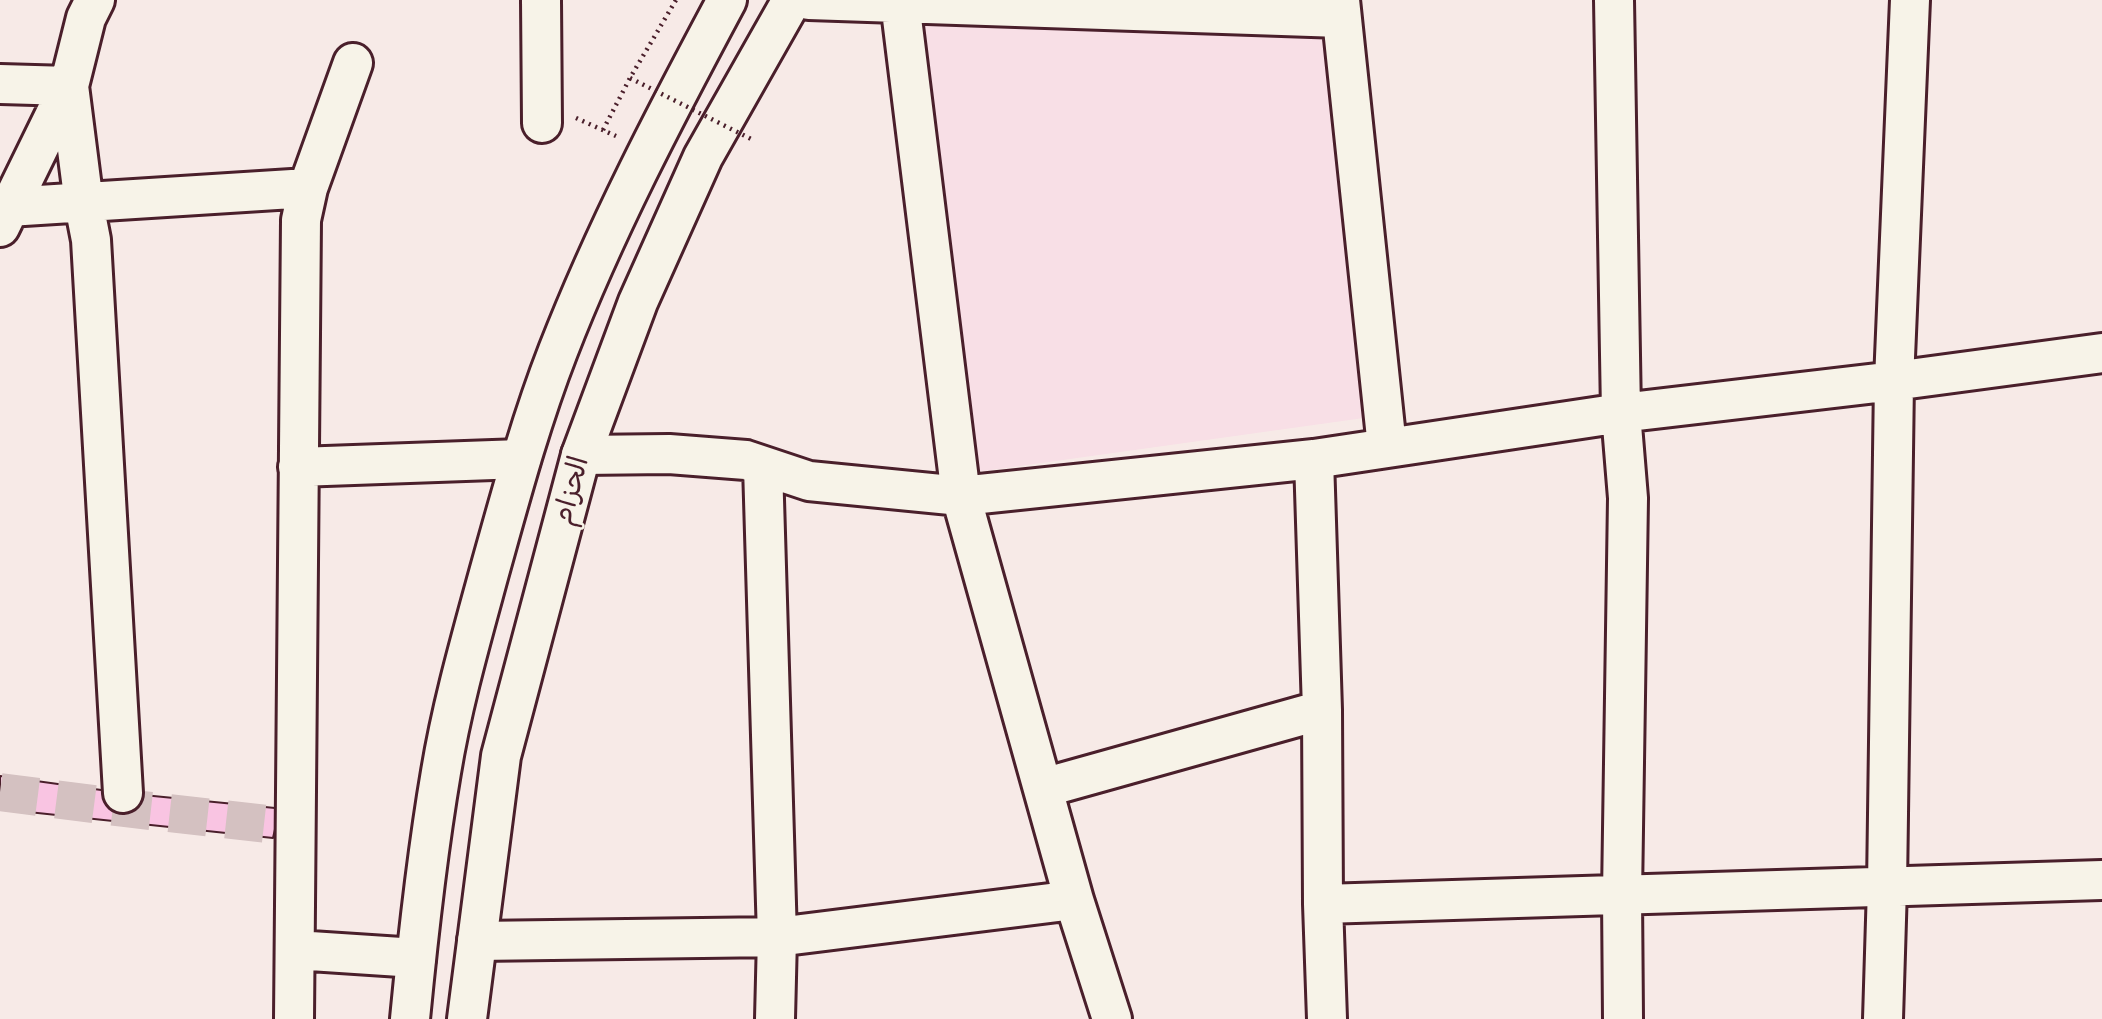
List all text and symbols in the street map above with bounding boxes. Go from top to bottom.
street label: الحزام [547,453,597,529]

